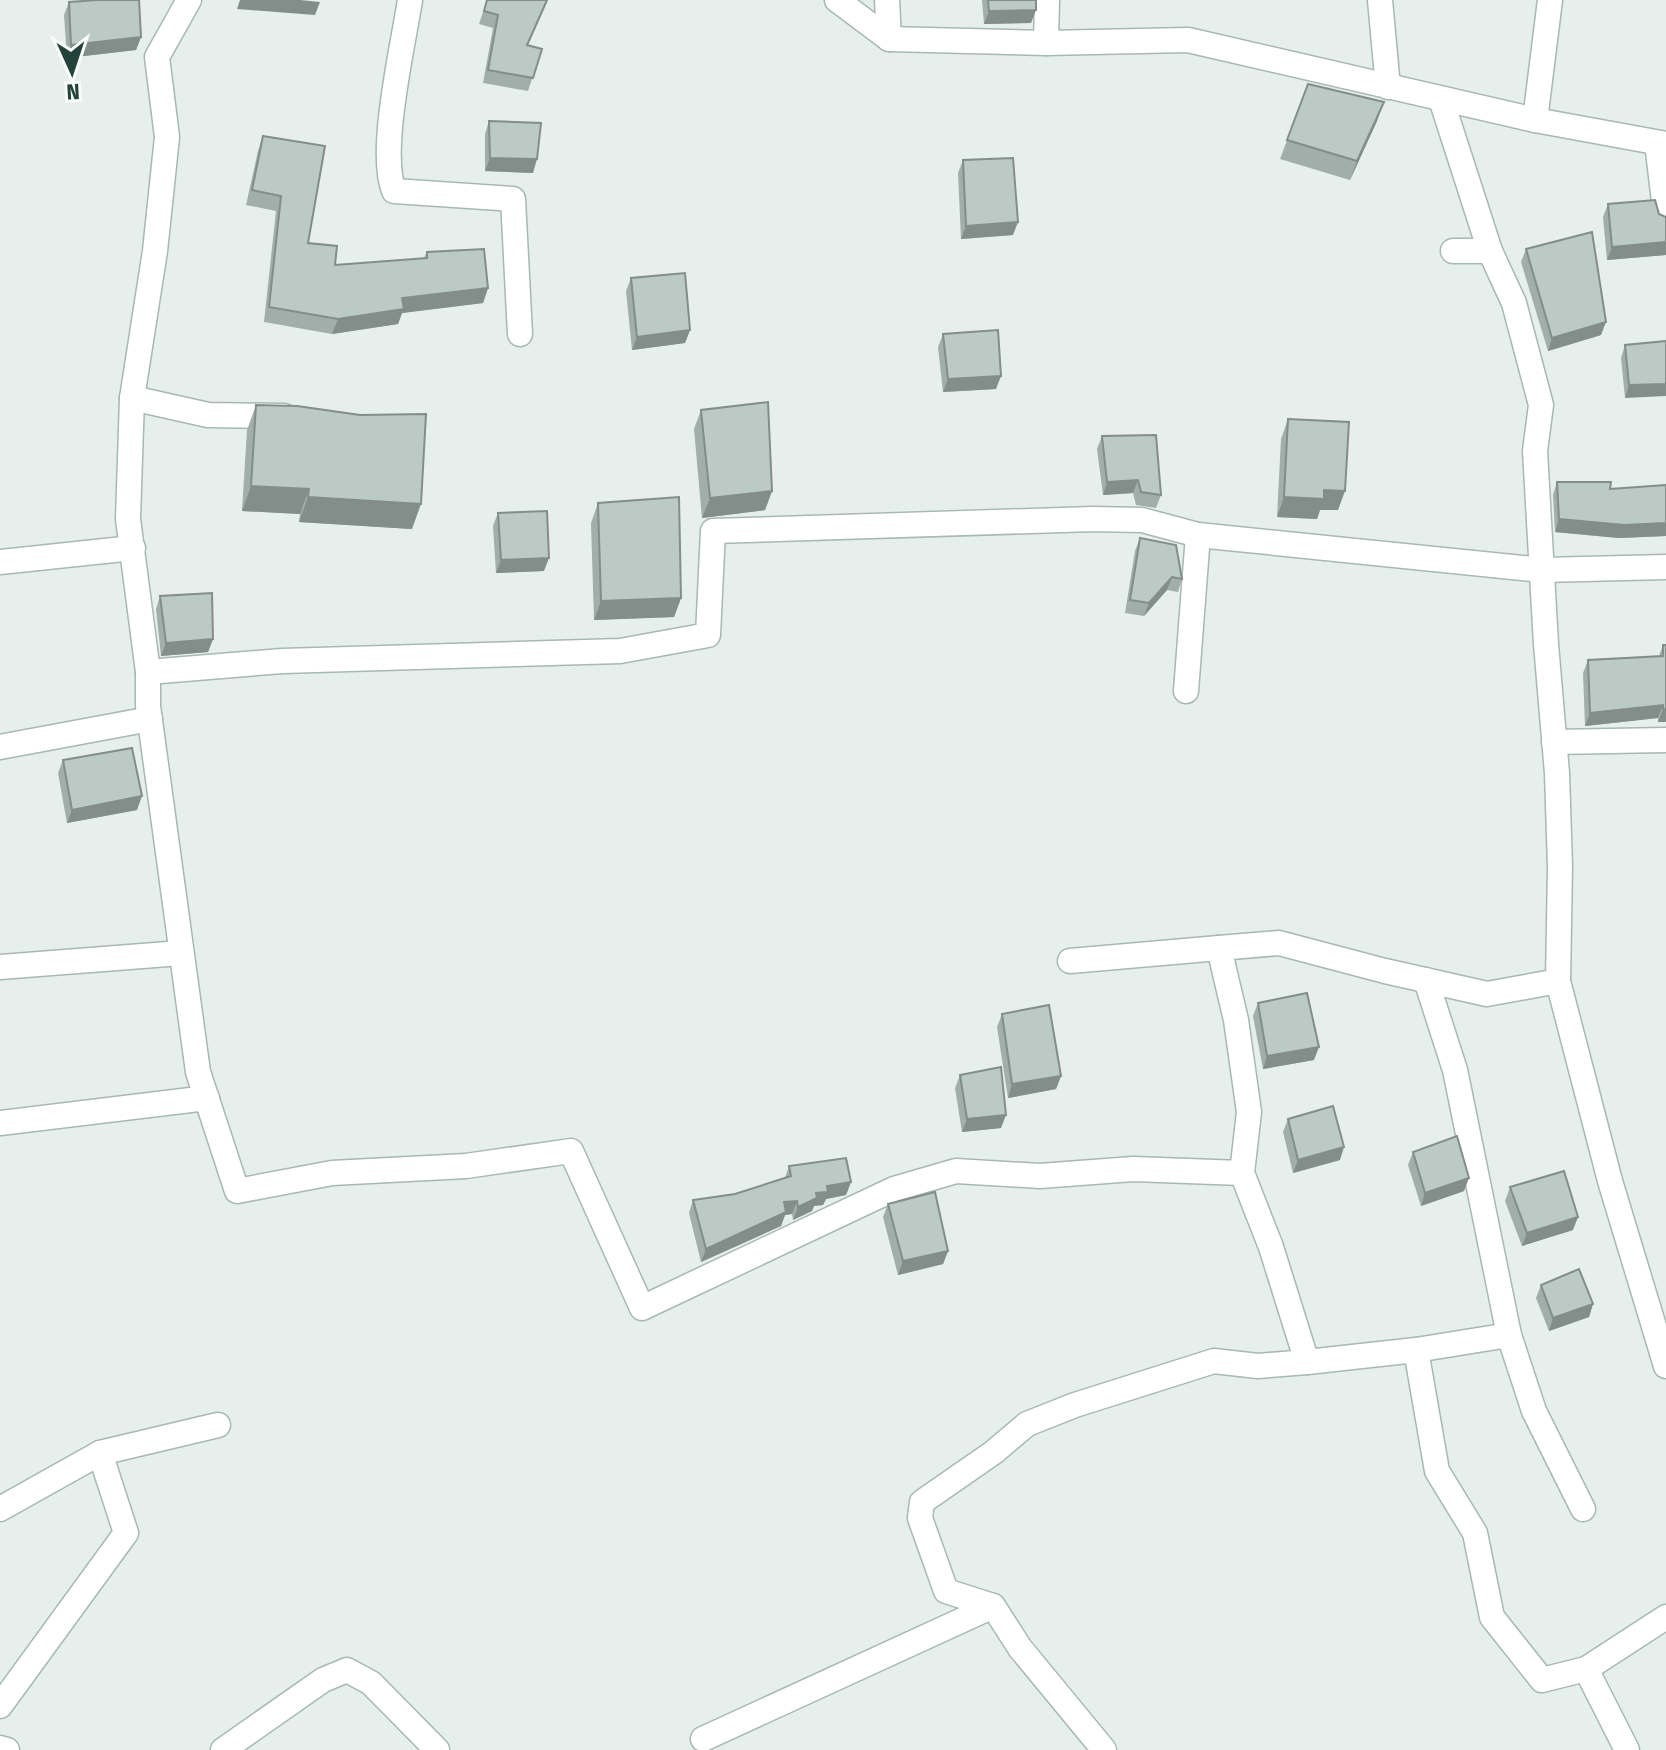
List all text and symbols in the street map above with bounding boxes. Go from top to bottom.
north arrow [32,32,112,112]
text: N [66,78,80,105]

